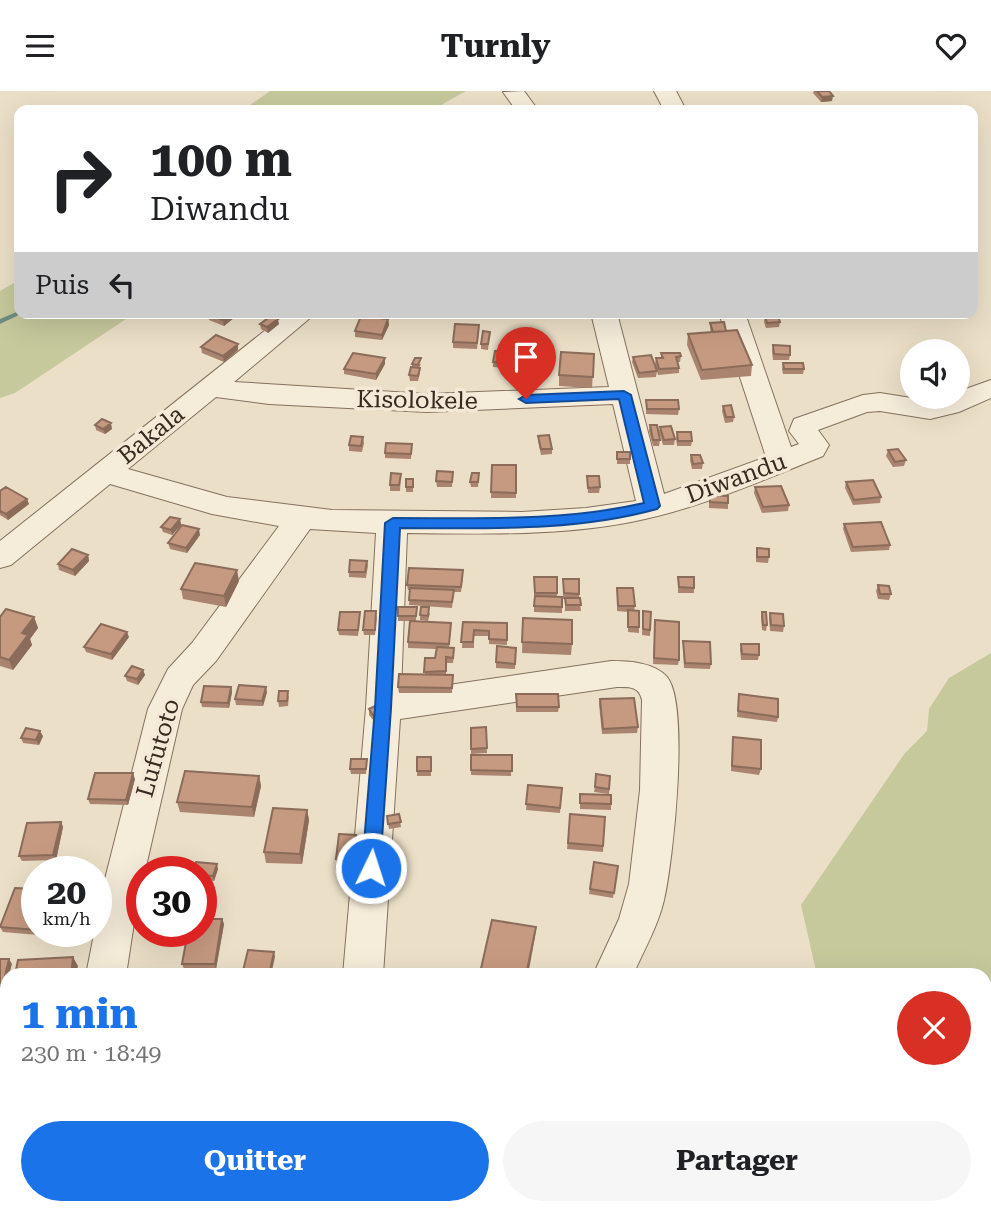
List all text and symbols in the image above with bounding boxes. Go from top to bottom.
icon: menu [21,27,59,65]
text: Turnly [440,27,551,65]
icon: heart [932,27,970,65]
text: 100 m [150,131,292,188]
icon: right [35,133,126,224]
text: Diwandu [150,190,289,228]
icon: left [103,266,141,304]
text: Puis [35,270,89,300]
pin [496,327,556,399]
icon: arrive [507,338,545,376]
map controls [900,339,970,409]
button: sound [900,339,970,409]
street label: Kisolokele [356,385,478,415]
street label: Bakala [112,400,190,470]
street label: Diwandu [682,447,790,509]
street label: Lufutoto [131,696,185,800]
position arrow [334,831,408,905]
speed limit sign: 30 [126,856,217,947]
text: 20 [47,872,86,913]
text: km/h [42,908,91,929]
text: 1 min [21,989,138,1038]
button: close [897,991,971,1065]
text: 230 m · 18:49 [21,1040,161,1067]
button: Quitter [21,1121,489,1201]
button: Partager [503,1121,971,1201]

